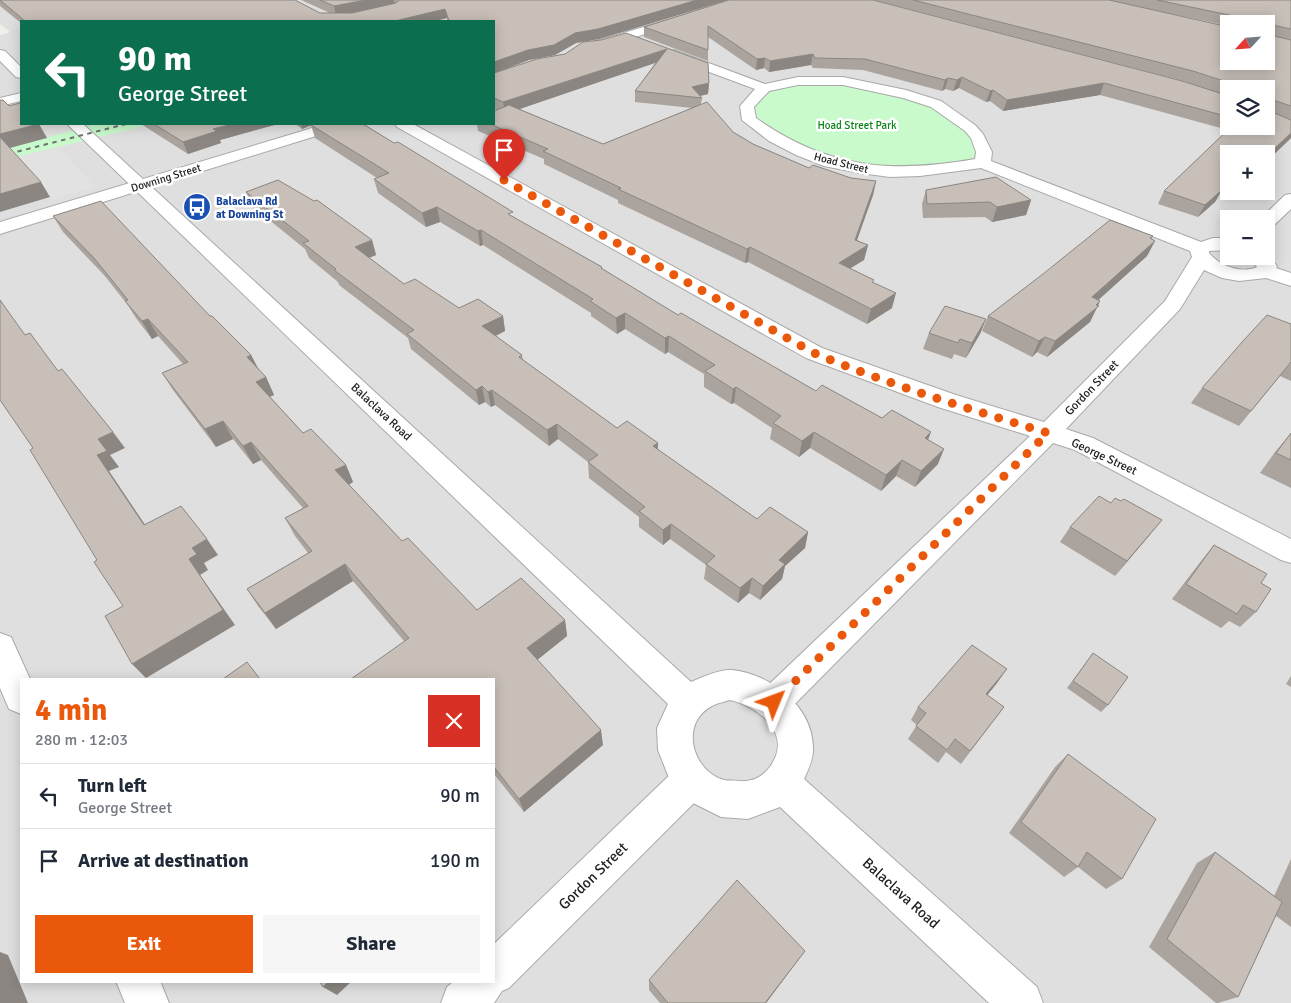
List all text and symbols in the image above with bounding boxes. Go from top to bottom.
north arrow [1220,15,1275,70]
map controls [1220,15,1275,265]
text: 90 m [118,37,192,80]
icon: left [35,40,100,105]
text: George Street [118,80,247,107]
button: layers [1220,80,1275,135]
park label: Hoad Street Park [817,119,897,132]
pin [483,129,525,180]
icon: arrive [490,136,518,164]
button: + [1220,145,1275,200]
street label: Hoad Street [812,150,870,176]
street label: Downing Street [129,161,203,195]
bus stop icon: Balaclava Rd at Downing St [182,192,212,222]
place label: Balaclava Rd at Downing St [216,195,283,221]
button: − [1220,210,1275,265]
street label: Gordon Street [1062,357,1122,419]
street label: Balaclava Road [347,380,415,444]
street label: George Street [1069,435,1139,479]
position arrow [747,675,799,727]
text: 4 min [35,692,107,729]
button: close [428,695,480,747]
text: 280 m · 12:03 [35,730,128,750]
text: Turn left [78,774,147,798]
icon: left [35,782,63,810]
text: 90 m [440,784,480,808]
text: George Street [78,798,172,818]
street label: Gordon Street [555,839,631,913]
icon: arrive [35,847,63,875]
text: Arrive at destination [78,849,249,873]
text: 190 m [430,849,480,873]
street label: Balaclava Road [859,854,943,932]
button: Exit [35,915,253,973]
button: Share [263,915,480,973]

